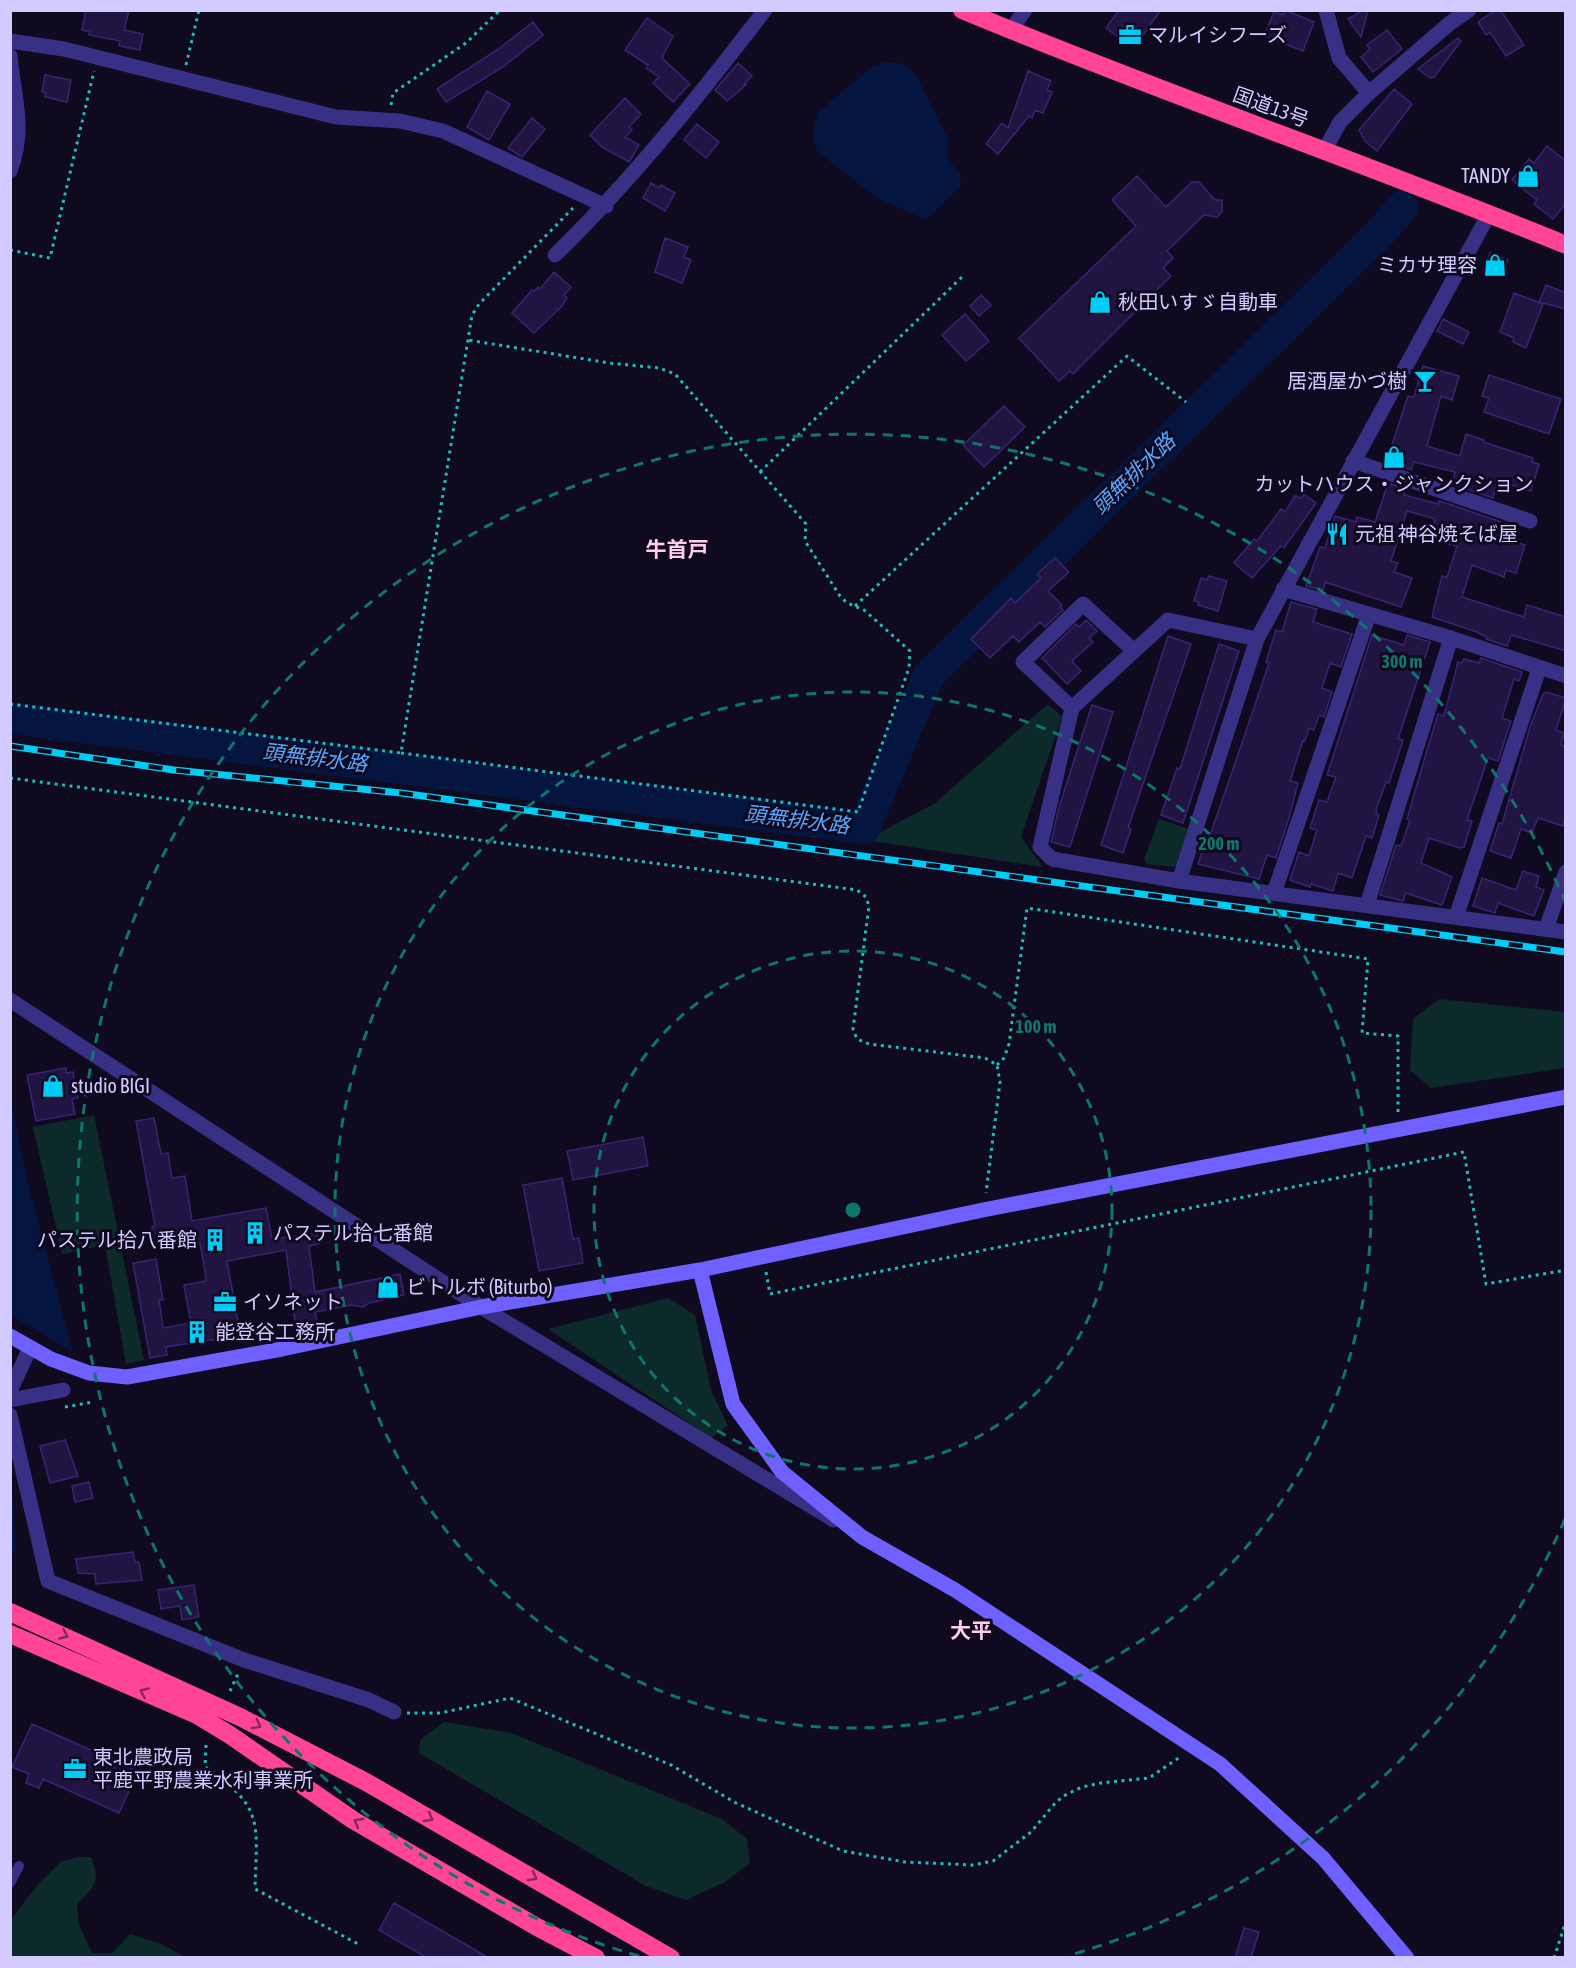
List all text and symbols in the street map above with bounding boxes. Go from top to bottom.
office icon: マルイシフーズ [1117,22,1143,48]
place label: マルイシフーズ [1148,23,1287,46]
street label: 国道13号 [1230,82,1312,131]
shop icon: TANDY [1515,163,1541,189]
place label: TANDY [1461,164,1510,187]
shop icon: ミカサ理容 [1482,252,1508,278]
place label: ミカサ理容 [1377,253,1477,276]
shop icon: 秋田いすゞ自動車 [1087,289,1113,315]
place label: 秋田いすゞ自動車 [1118,290,1278,313]
bar icon: 居酒屋かづ樹 [1412,368,1438,394]
place label: 居酒屋かづ樹 [1287,369,1407,392]
water label: 頭無排水路 [1087,427,1181,518]
shop icon: カットハウス・ジャンクション [1381,444,1407,470]
place label: カットハウス・ジャンクション [1255,472,1534,495]
restaurant icon: 元祖 神谷焼そば屋 [1324,521,1350,547]
place label: 元祖 神谷焼そば屋 [1355,522,1518,545]
district label: 牛首戸 [646,537,709,561]
text: 300 m [1382,651,1422,672]
water label: 頭無排水路 [262,739,371,776]
water label: 頭無排水路 [744,801,853,838]
text: 200 m [1199,833,1239,854]
text: 100 m [1016,1016,1056,1037]
shop icon: studio BIGI [40,1073,66,1099]
place label: studio BIGI [71,1074,150,1097]
centre of rings [843,1200,863,1220]
building icon: パステル拾七番館 [242,1220,268,1246]
place label: パステル拾七番館 [273,1221,433,1244]
building icon: パステル拾八番館 [202,1227,228,1253]
place label: パステル拾八番館 [37,1228,197,1251]
shop icon: ビトルボ (Biturbo) [375,1274,401,1300]
place label: ビトルボ (Biturbo) [406,1275,553,1298]
office icon: イソネット [212,1289,238,1315]
place label: イソネット [243,1290,343,1313]
building icon: 能登谷工務所 [184,1319,210,1345]
place label: 能登谷工務所 [215,1320,335,1343]
district label: 大平 [950,1618,992,1642]
one-way arrow [58,1628,69,1640]
one-way arrow [139,1687,150,1699]
one-way arrow [251,1718,262,1730]
place label: 東北農政局 平鹿平野農業水利事業所 [93,1745,313,1791]
office icon: 東北農政局 平鹿平野農業水利事業所 [62,1756,88,1782]
one-way arrow [422,1811,433,1822]
one-way arrow [354,1818,364,1830]
one-way arrow [526,1870,537,1882]

